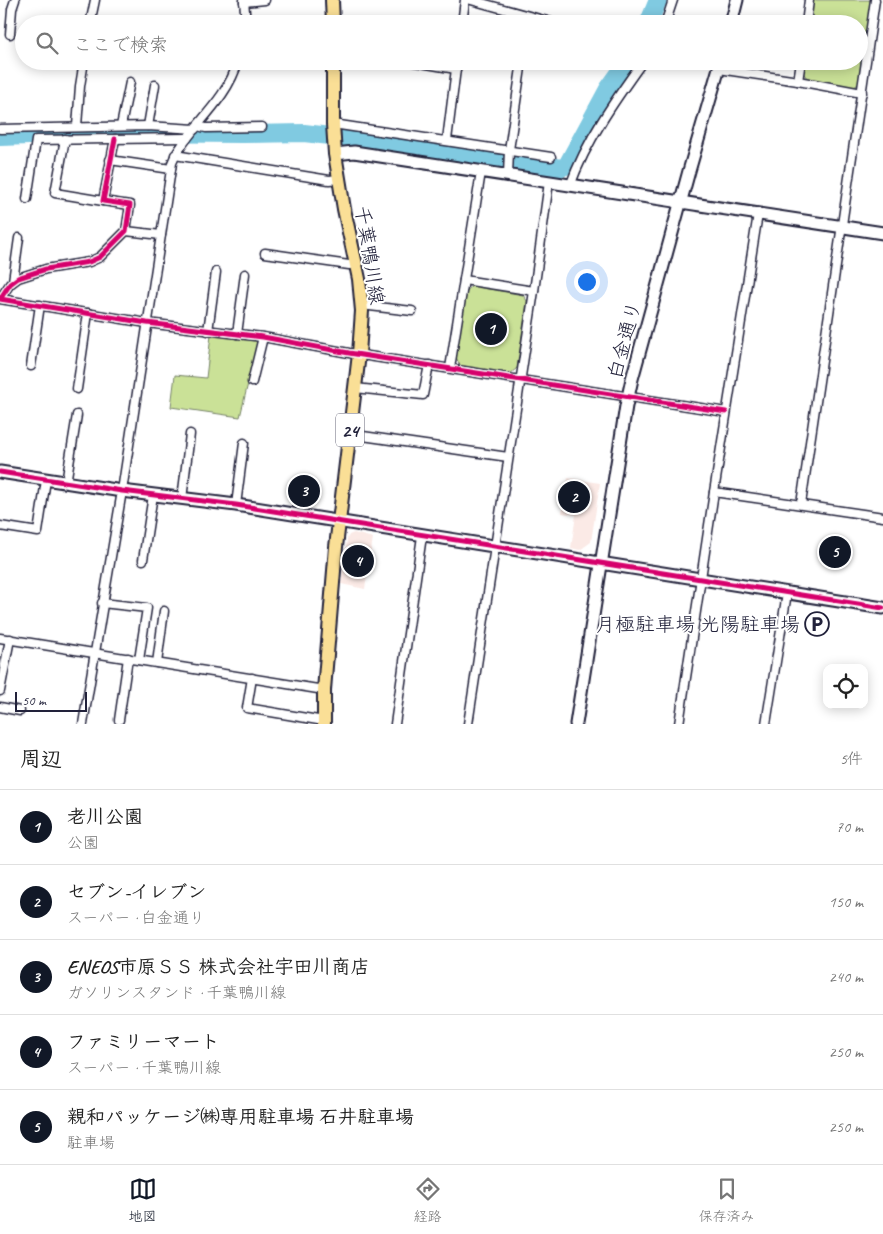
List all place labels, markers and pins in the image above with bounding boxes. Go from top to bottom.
pin: 1 [475,310,507,348]
pin: 3 [288,472,320,510]
pin: 2 [558,478,590,516]
pin: 5 [819,533,851,571]
pin: 4 [342,542,374,580]
parking icon: 月極駐車場 光陽駐車場 [804,611,830,637]
place label: 月極駐車場 光陽駐車場 [595,612,800,637]

